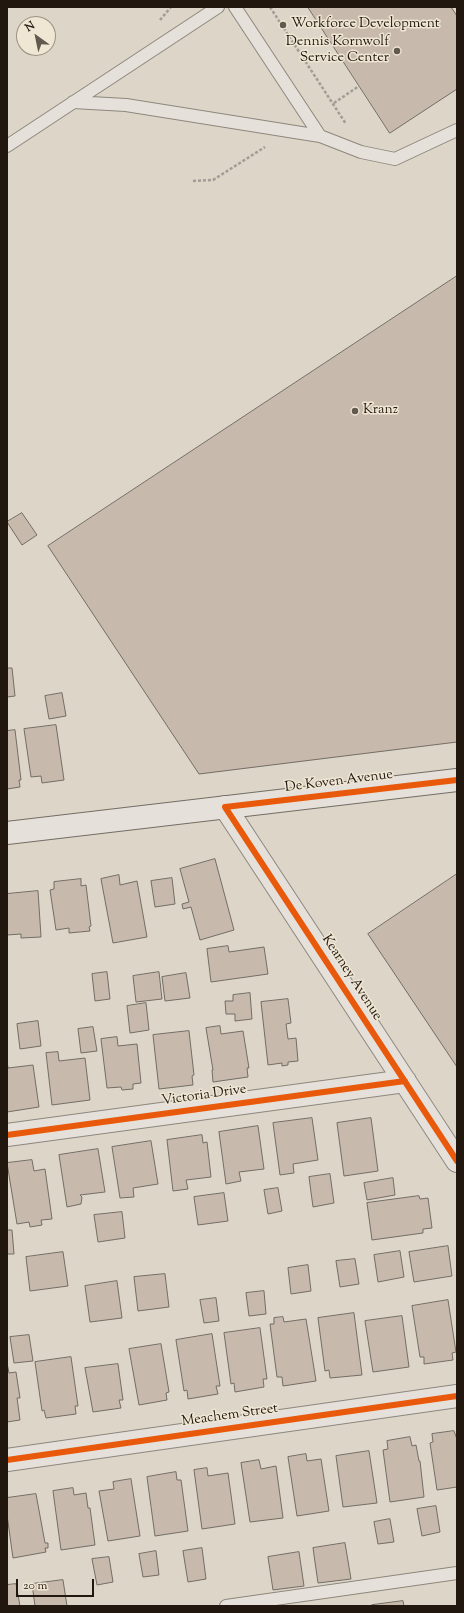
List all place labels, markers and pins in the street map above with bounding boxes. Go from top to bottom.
place label: Workforce Development [291,17,440,33]
marker: Workforce Development [278,20,288,30]
place label: Dennis Kornwolf Service Center [286,35,389,68]
marker: Dennis Kornwolf Service Center [392,46,402,56]
place label: Kranz [363,403,398,419]
marker: Kranz [350,406,360,416]

